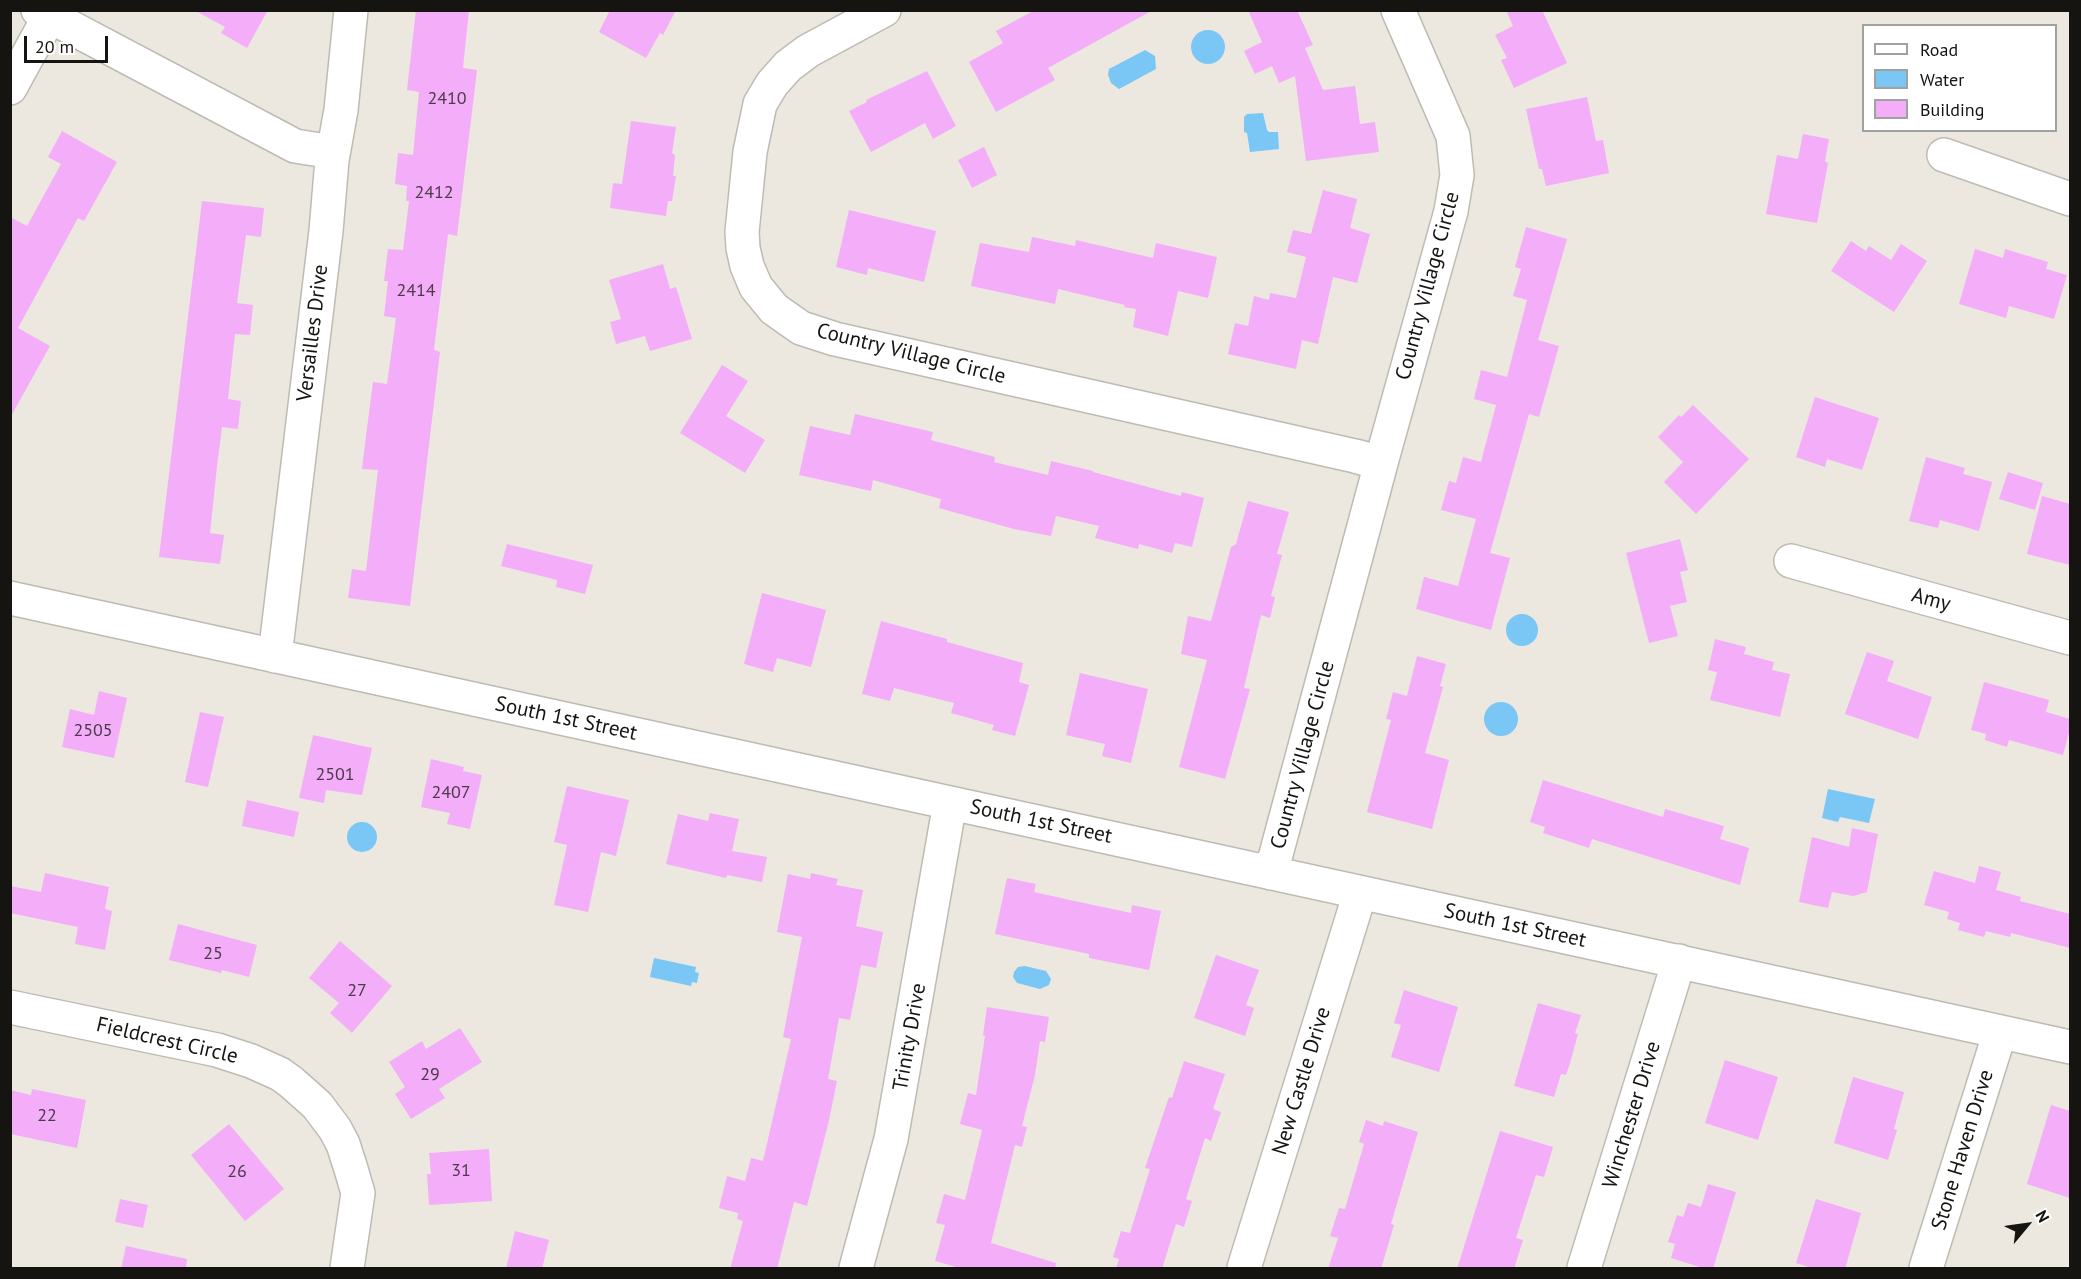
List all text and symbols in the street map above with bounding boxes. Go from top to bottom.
scale bar [27,24,111,62]
legend [1862,24,2057,132]
text: 20 m [35,35,74,58]
text: Road [1920,38,1958,61]
text: Water [1920,68,1964,91]
house number: 2410 [427,88,467,110]
text: Building [1920,98,1984,121]
house number: 2412 [414,182,454,204]
street label: Country Village Circle [1391,189,1465,383]
street label: Versailles Drive [292,263,334,403]
house number: 2414 [396,280,436,302]
street label: Country Village Circle [814,318,1008,390]
street label: Amy [1909,583,1953,617]
street label: Country Village Circle [1266,658,1340,852]
street label: South 1st Street [493,692,639,746]
house number: 2505 [73,720,113,742]
house number: 2501 [315,764,355,786]
house number: 2407 [431,782,471,804]
street label: South 1st Street [968,795,1114,849]
street label: South 1st Street [1442,899,1588,953]
house number: 25 [203,943,223,965]
house number: 27 [347,980,367,1002]
street label: Trinity Drive [888,981,932,1093]
street label: New Castle Drive [1268,1004,1336,1158]
street label: Fieldcrest Circle [94,1012,240,1070]
street label: Winchester Drive [1598,1038,1666,1192]
house number: 29 [420,1064,440,1086]
street label: Stone Haven Drive [1927,1067,1999,1233]
house number: 22 [37,1105,57,1127]
house number: 31 [451,1160,471,1182]
house number: 26 [227,1161,247,1183]
north arrow [1997,1195,2057,1255]
text: N [2031,1207,2054,1226]

